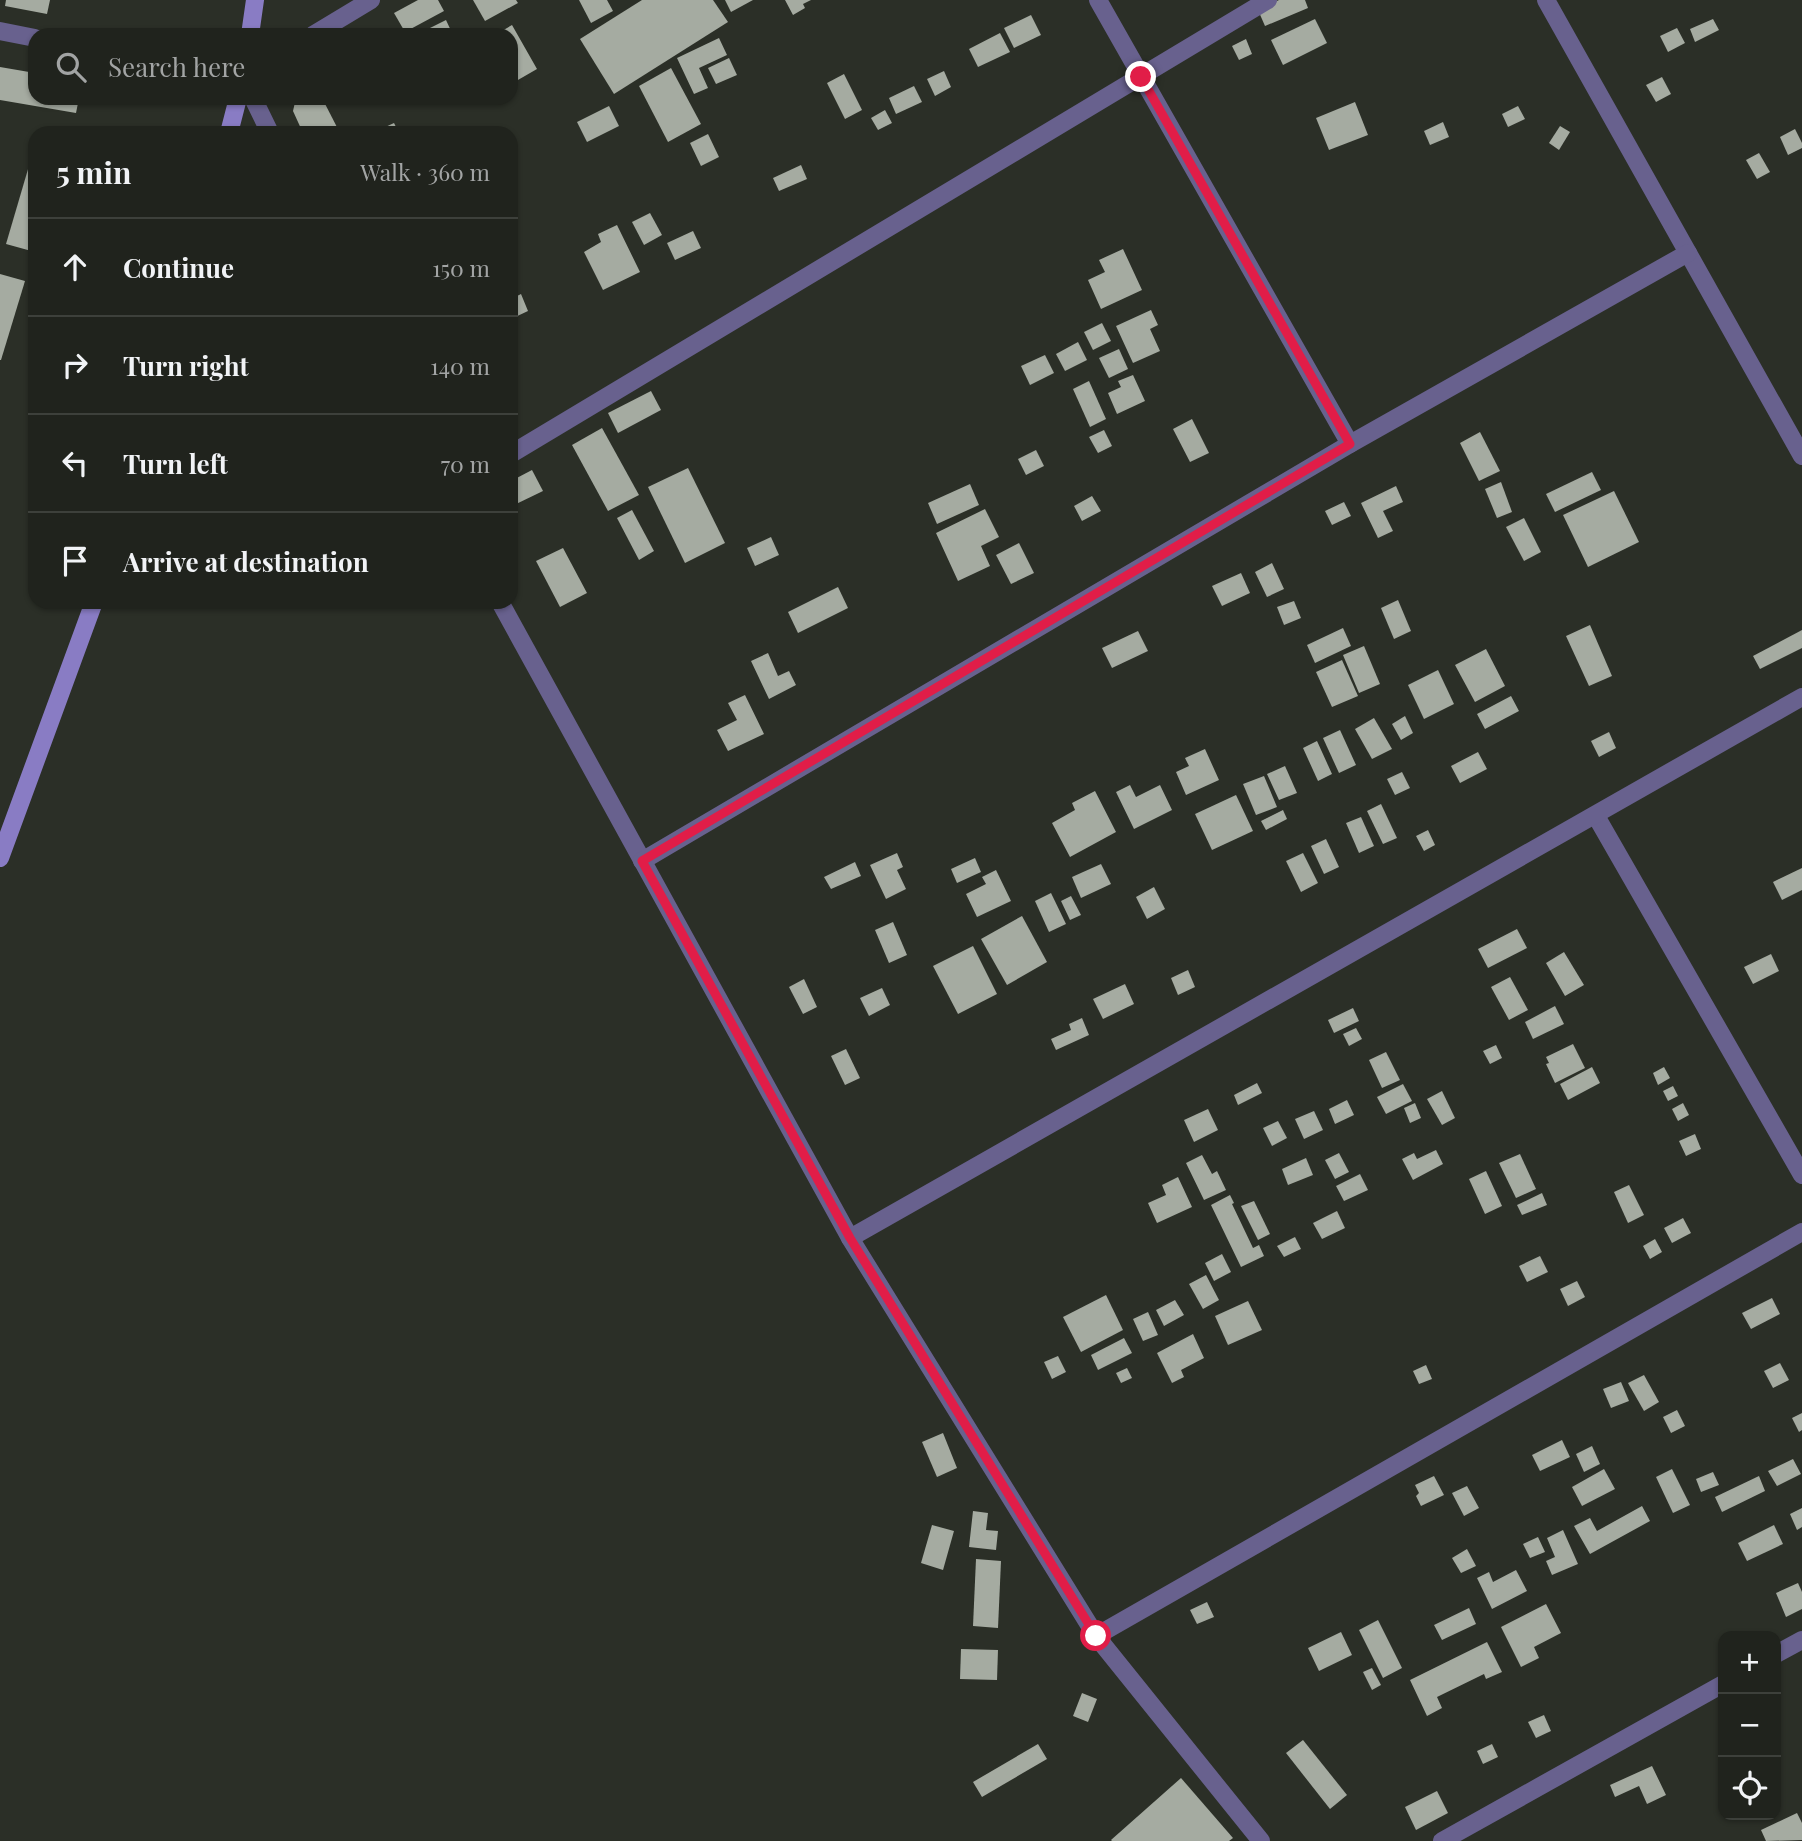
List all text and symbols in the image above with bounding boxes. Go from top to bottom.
search box [28,28,518,105]
icon: search [52,48,90,86]
text: Search here [108,49,245,84]
route end [1125,61,1156,92]
text: 5 min [56,152,131,192]
text: Walk · 360 m [360,156,490,187]
icon: ahead [56,248,94,286]
text: Continue [123,250,234,285]
text: 150 m [432,252,490,283]
icon: right [56,346,94,384]
text: Turn right [123,348,249,383]
text: 140 m [430,350,490,381]
icon: left [56,444,94,482]
text: Turn left [123,446,228,481]
text: 70 m [441,448,490,479]
icon: arrive [56,542,94,580]
text: Arrive at destination [123,544,369,579]
route start [1080,1620,1111,1651]
map controls [1718,1631,1781,1820]
button: + [1718,1631,1781,1694]
button: − [1718,1694,1781,1757]
button: locate [1718,1757,1781,1820]

